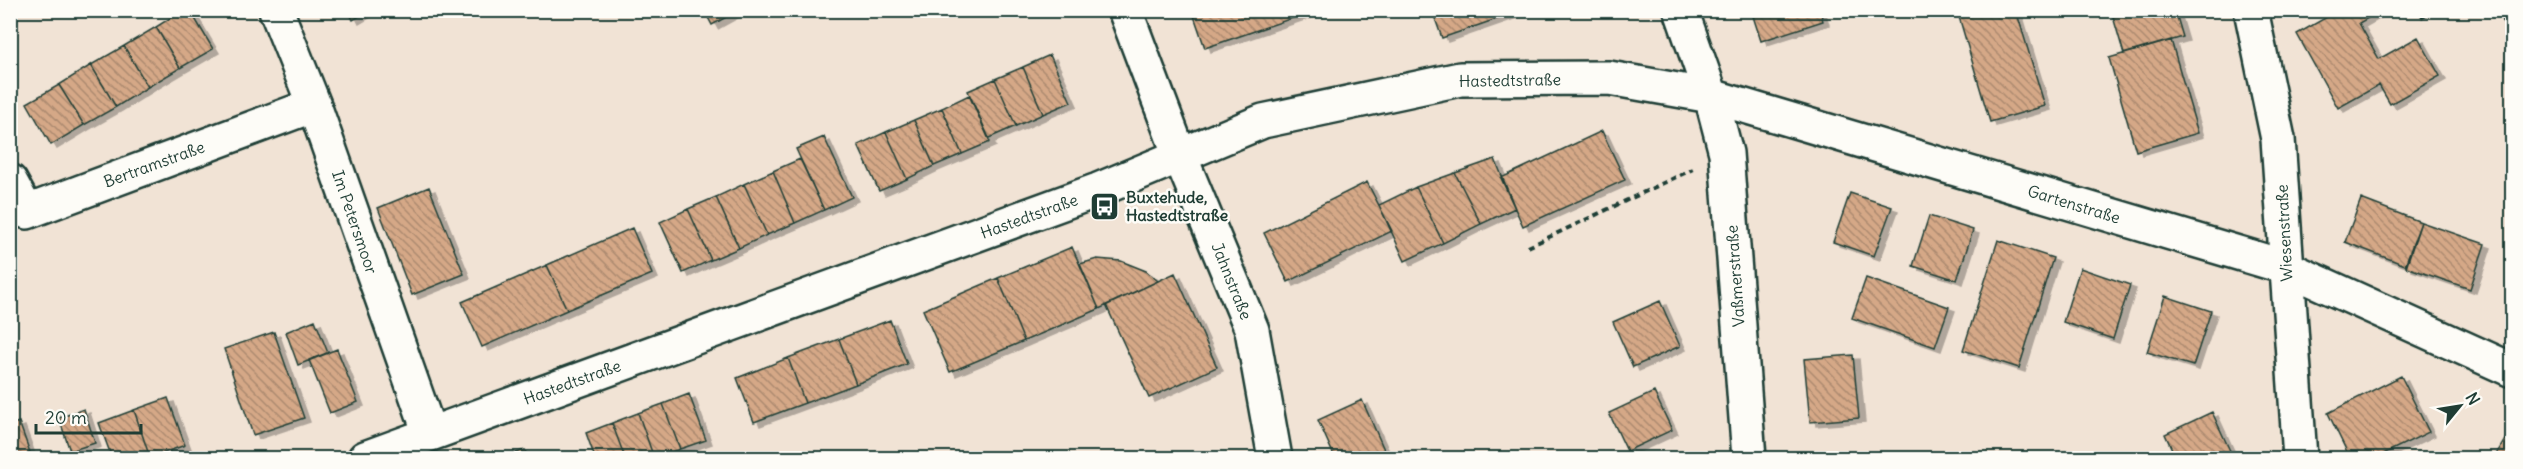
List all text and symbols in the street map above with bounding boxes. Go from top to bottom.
street label: Hastedtstraße [1459,69,1561,91]
street label: Bertramstraße [101,136,207,192]
street label: Im Petersmoor [328,167,382,277]
street label: Gartenstraße [2025,180,2123,228]
street label: Wiesenstraße [2271,184,2297,282]
place label: Buxtehude, Hastedtstraße [1126,187,1228,225]
street label: Hastedtstraße [978,189,1080,243]
bus stop icon: Buxtehude, Hastedtstraße [1089,190,1121,222]
street label: Vaßmerstraße [1721,224,1749,328]
street label: Jahnstraße [1208,240,1256,322]
street label: Hastedtstraße [521,355,623,409]
north arrow [2430,376,2490,436]
text: N [2462,389,2484,408]
scale bar [36,397,141,435]
text: 20 m [45,406,87,429]

